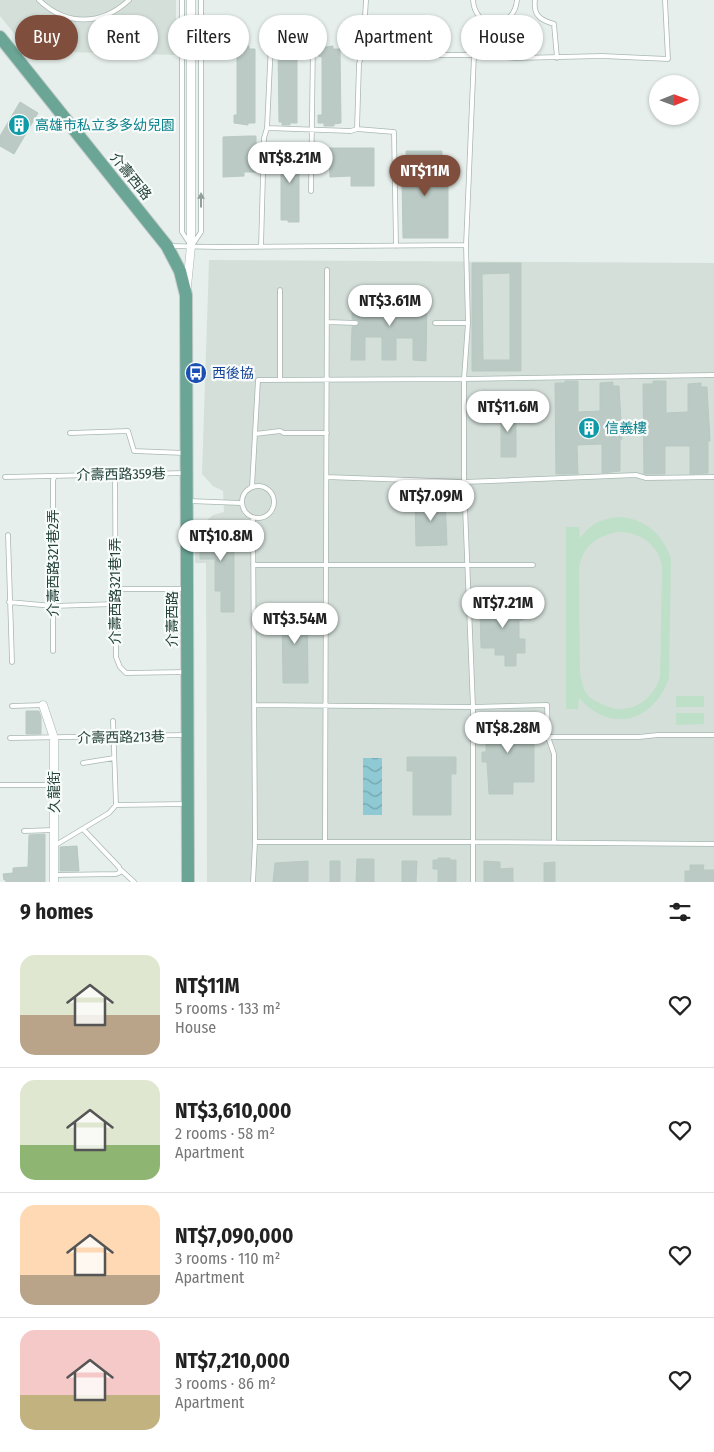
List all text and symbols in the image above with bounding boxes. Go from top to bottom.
chip: Buy [15,15,78,60]
chip: Rent [88,15,158,60]
chip: Filters [168,15,249,60]
chip: New [259,15,327,60]
chip: Apartment [337,15,451,60]
chip: House [461,15,543,60]
north arrow [649,75,699,125]
map controls [649,75,699,125]
building icon: 高雄市私立多多幼兒園 [7,113,31,137]
place label: 高雄市私立多多幼兒園 [35,117,175,134]
pin: NT$8.21M [238,142,342,184]
text: NT$8.21M [259,148,321,167]
street label: 介壽西路 [106,149,155,203]
pin: NT$11M [384,154,466,197]
text: NT$11M [400,161,450,180]
one-way arrow [197,192,205,208]
pin: NT$3.61M [338,284,442,327]
text: NT$3.61M [359,291,421,310]
bus stop icon: 西後協 [184,361,208,385]
place label: 西後協 [212,365,254,382]
pin: NT$11.6M [456,390,560,433]
text: NT$11.6M [477,397,539,416]
building icon: 信義樓 [577,416,601,440]
place label: 信義樓 [605,420,647,437]
street label: 介壽西路359巷 [76,465,166,484]
pin: NT$7.09M [379,480,483,522]
text: NT$7.09M [399,486,463,505]
street label: 介壽西路321巷2弄 [45,509,62,617]
pin: NT$10.8M [169,520,273,562]
text: NT$10.8M [189,526,253,545]
street label: 介壽西路321巷1弄 [107,538,124,645]
pin: NT$7.21M [451,586,555,629]
street label: 介壽西路 [164,591,181,647]
text: NT$7.21M [473,593,533,612]
pin: NT$3.54M [243,602,347,645]
text: NT$3.54M [263,609,327,628]
pin: NT$8.28M [456,712,560,754]
text: NT$8.28M [476,718,540,737]
street label: 介壽西路213巷 [77,728,165,747]
street label: 久龍街 [46,771,63,813]
icon: filters [666,898,694,926]
text: 9 homes [20,899,93,925]
text: NT$11M [175,973,240,999]
icon: home [60,975,120,1035]
icon: heart [666,991,694,1019]
text: 5 rooms · 133 m² [175,999,281,1018]
text: House [175,1018,216,1037]
text: NT$3,610,000 [175,1098,292,1124]
icon: home [60,1100,120,1160]
icon: heart [666,1116,694,1144]
text: 2 rooms · 58 m² [175,1124,275,1143]
text: Apartment [175,1143,244,1162]
text: NT$7,090,000 [175,1223,293,1249]
icon: home [60,1225,120,1285]
icon: heart [666,1241,694,1269]
text: 3 rooms · 110 m² [175,1249,280,1268]
text: Apartment [175,1268,244,1287]
text: NT$7,210,000 [175,1348,290,1374]
icon: home [60,1350,120,1410]
icon: heart [666,1366,694,1394]
text: 3 rooms · 86 m² [175,1374,276,1393]
text: Apartment [175,1393,244,1412]

